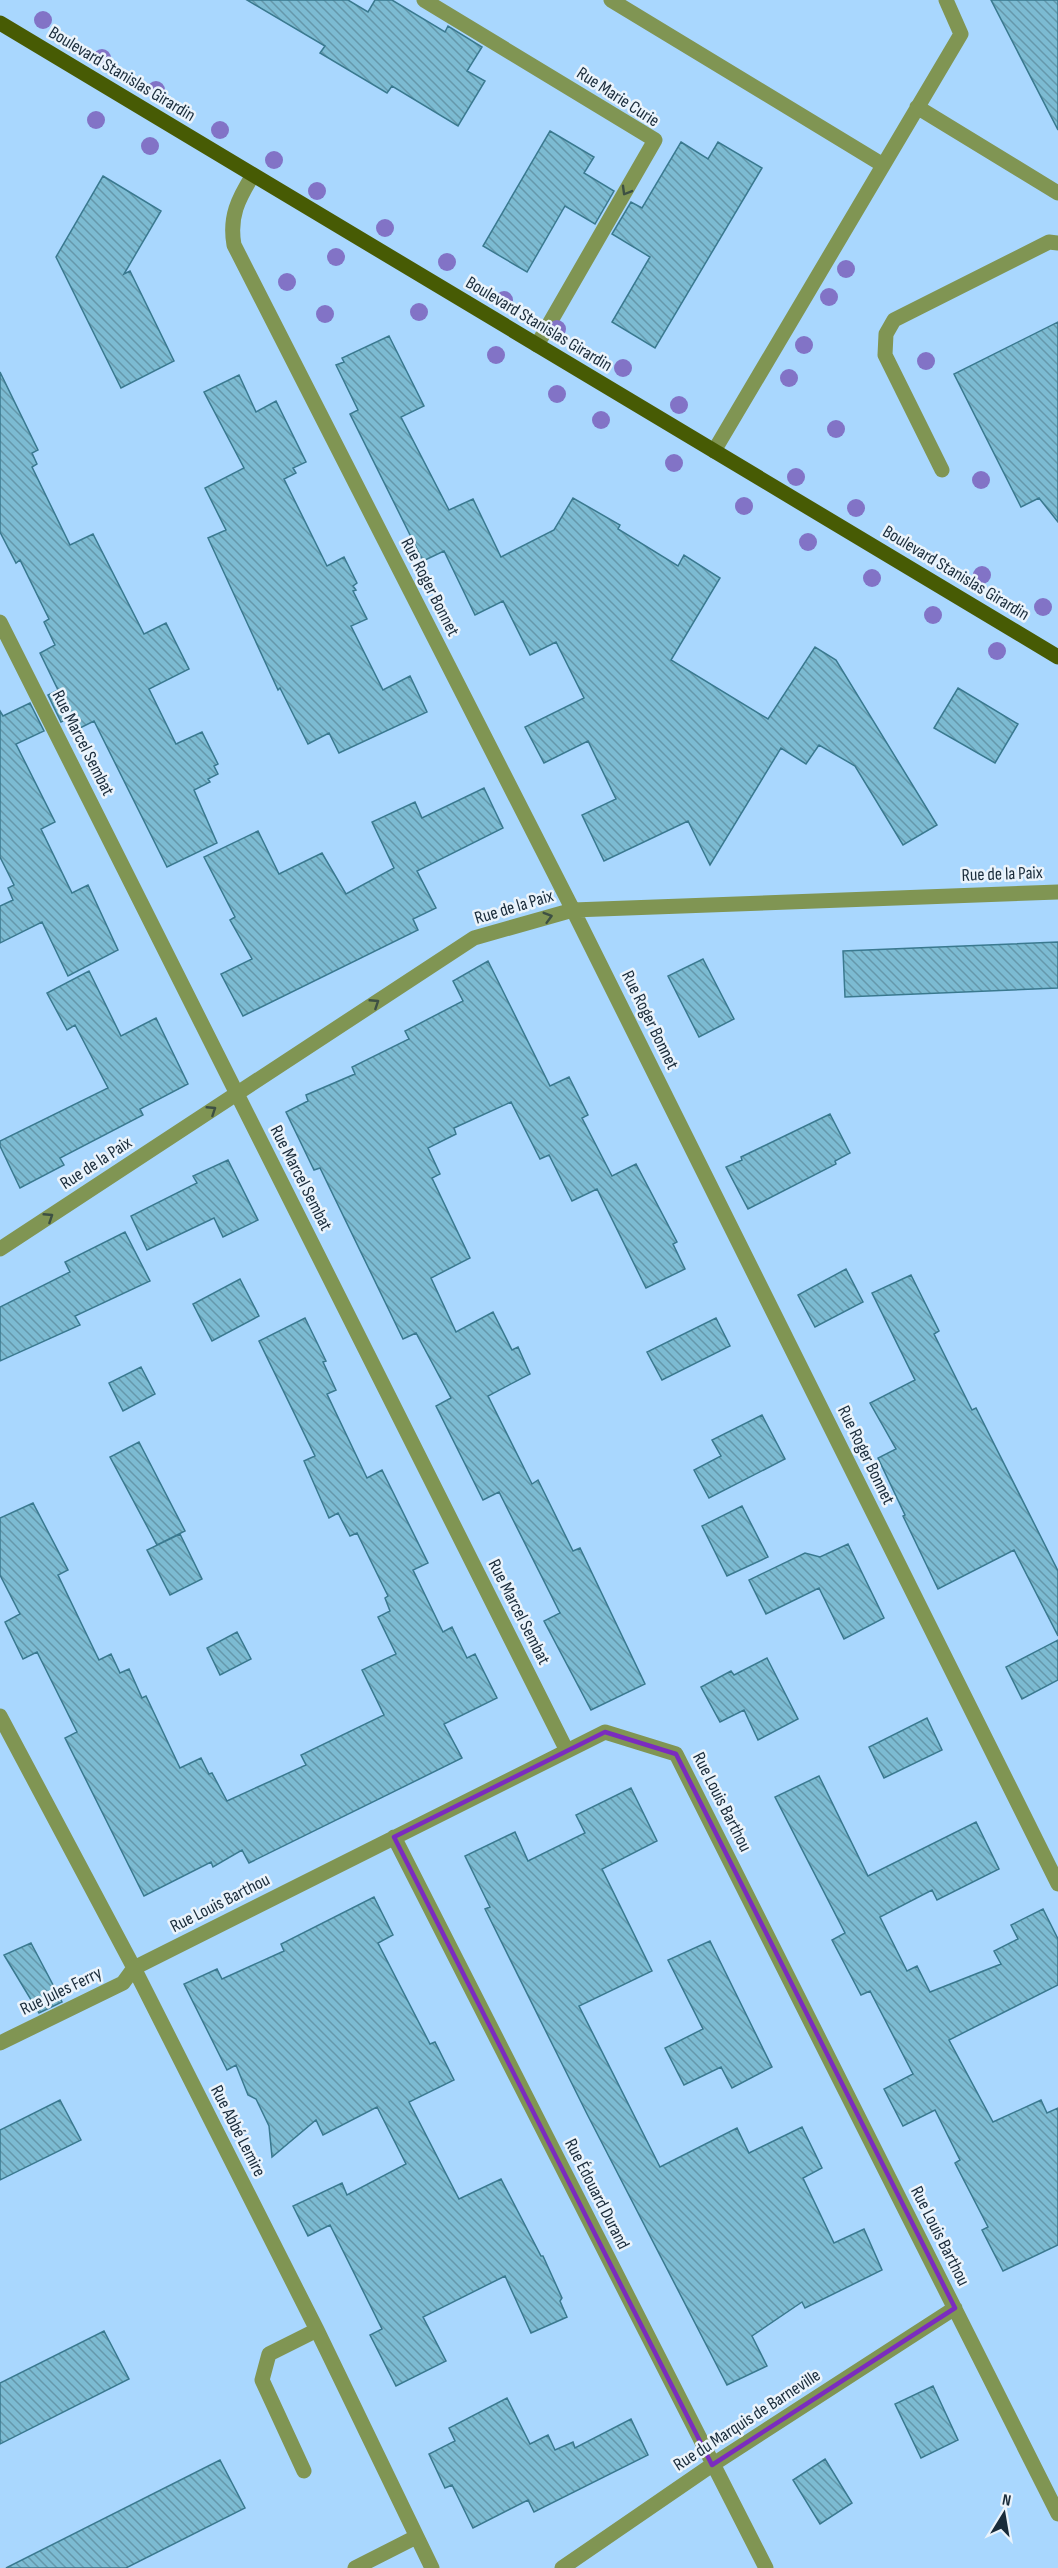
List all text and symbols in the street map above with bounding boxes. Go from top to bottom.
street label: Boulevard Stanislas Girardin [45,22,199,126]
street label: Rue Marie Curie [573,63,663,131]
one-way arrow [622,185,633,195]
street label: Boulevard Stanislas Girardin [462,272,616,376]
street label: Boulevard Stanislas Girardin [879,521,1033,625]
street label: Rue Roger Bonnet [396,534,464,640]
street label: Rue Marcel Sembat [47,687,119,800]
street label: Rue de la Paix [961,862,1043,886]
street label: Rue de la Paix [472,885,556,929]
one-way arrow [542,912,553,924]
street label: Rue Roger Bonnet [617,967,683,1073]
one-way arrow [368,999,379,1010]
one-way arrow [205,1106,216,1117]
street label: Rue Marcel Sembat [265,1122,337,1235]
street label: Rue de la Paix [56,1132,136,1194]
one-way arrow [42,1213,53,1224]
street label: Rue Roger Bonnet [833,1402,899,1508]
street label: Rue Marcel Sembat [483,1556,555,1669]
street label: Rue Louis Barthou [688,1749,756,1855]
street label: Rue Louis Barthou [167,1869,273,1937]
street label: Rue Jules Ferry [17,1962,105,2020]
street label: Rue Abbé Lemire [206,2082,270,2180]
street label: Rue Édouard Durand [560,2135,634,2253]
street label: Rue Louis Barthou [906,2183,974,2289]
street label: Rue du Marquis de Barneville [670,2365,824,2475]
north arrow [974,2484,1034,2544]
text: N [1001,2491,1013,2511]

